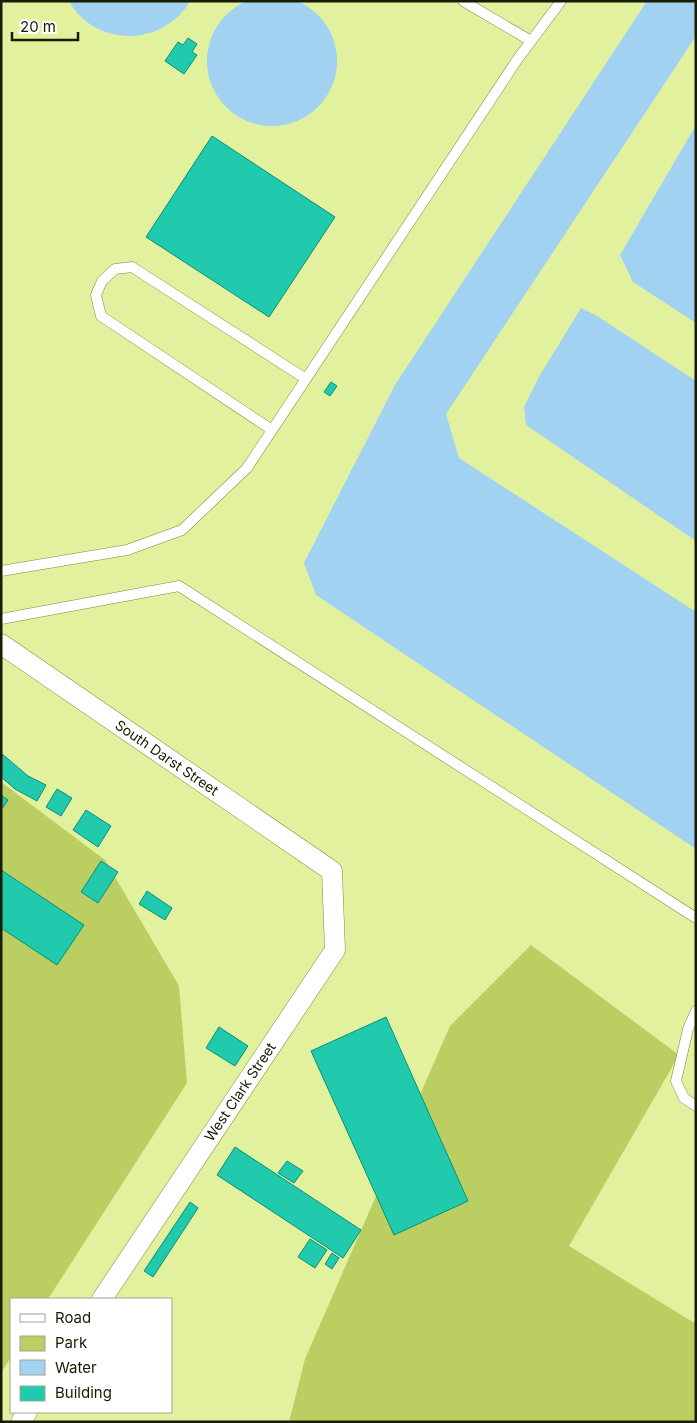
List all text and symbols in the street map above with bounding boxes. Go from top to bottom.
scale bar [12,10,79,42]
text: 20 m [20,17,56,36]
street label: South Darst Street [112,716,222,799]
street label: West Clark Street [200,1039,279,1144]
legend [10,1298,172,1413]
text: Road [55,1308,91,1327]
text: Park [55,1333,88,1352]
text: Water [55,1358,97,1377]
text: Building [55,1383,112,1402]

